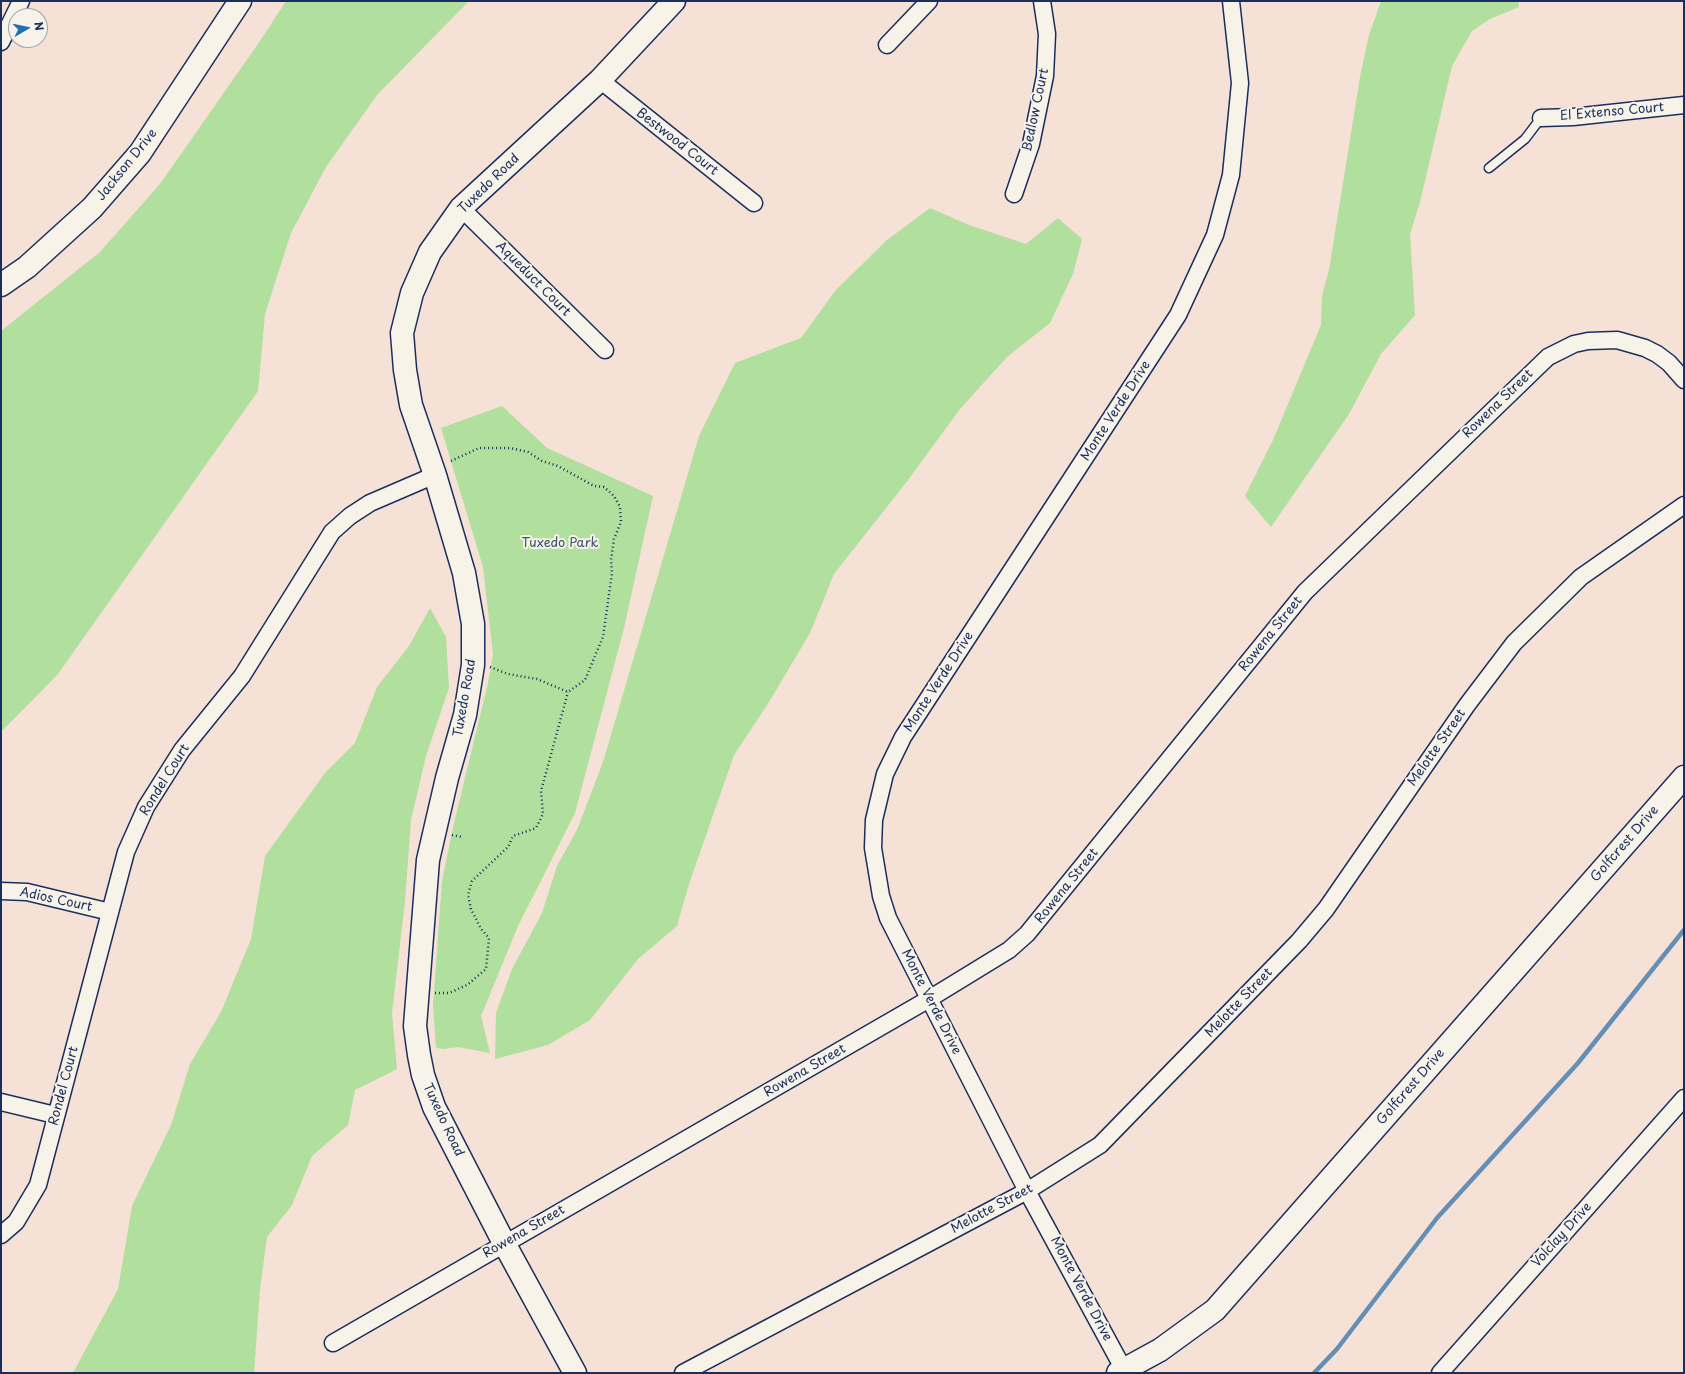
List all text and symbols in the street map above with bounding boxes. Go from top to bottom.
north arrow [8,8,48,48]
text: N [30,21,48,32]
street label: Bedlow Court [1020,67,1052,153]
street label: El Extenso Court [1559,100,1665,124]
street label: Bestwood Court [633,105,721,179]
street label: Jackson Drive [93,126,161,204]
street label: Tuxedo Road [455,151,523,217]
street label: Aqueduct Court [492,238,574,320]
street label: Monte Verde Drive [1078,358,1154,464]
street label: Rowena Street [1460,366,1536,442]
park label: Tuxedo Park [522,535,598,551]
street label: Rowena Street [1236,593,1306,675]
street label: Monte Verde Drive [901,629,977,735]
street label: Tuxedo Road [450,658,480,738]
street label: Melotte Street [1405,706,1469,790]
street label: Rondel Court [137,741,193,819]
street label: Golfcrest Drive [1588,803,1662,885]
street label: Rowena Street [1032,845,1102,927]
street label: Adios Court [18,885,94,915]
street label: Monte Verde Drive [898,947,964,1057]
street label: Melotte Street [1202,965,1276,1041]
street label: Rowena Street [761,1041,849,1101]
street label: Rondel Court [46,1045,82,1127]
street label: Golfcrest Drive [1374,1046,1448,1128]
street label: Tuxedo Road [419,1081,467,1159]
street label: Melotte Street [948,1181,1036,1237]
street label: Volclay Drive [1529,1199,1595,1271]
street label: Rowena Street [480,1202,568,1262]
street label: Monte Verde Drive [1047,1234,1115,1344]

